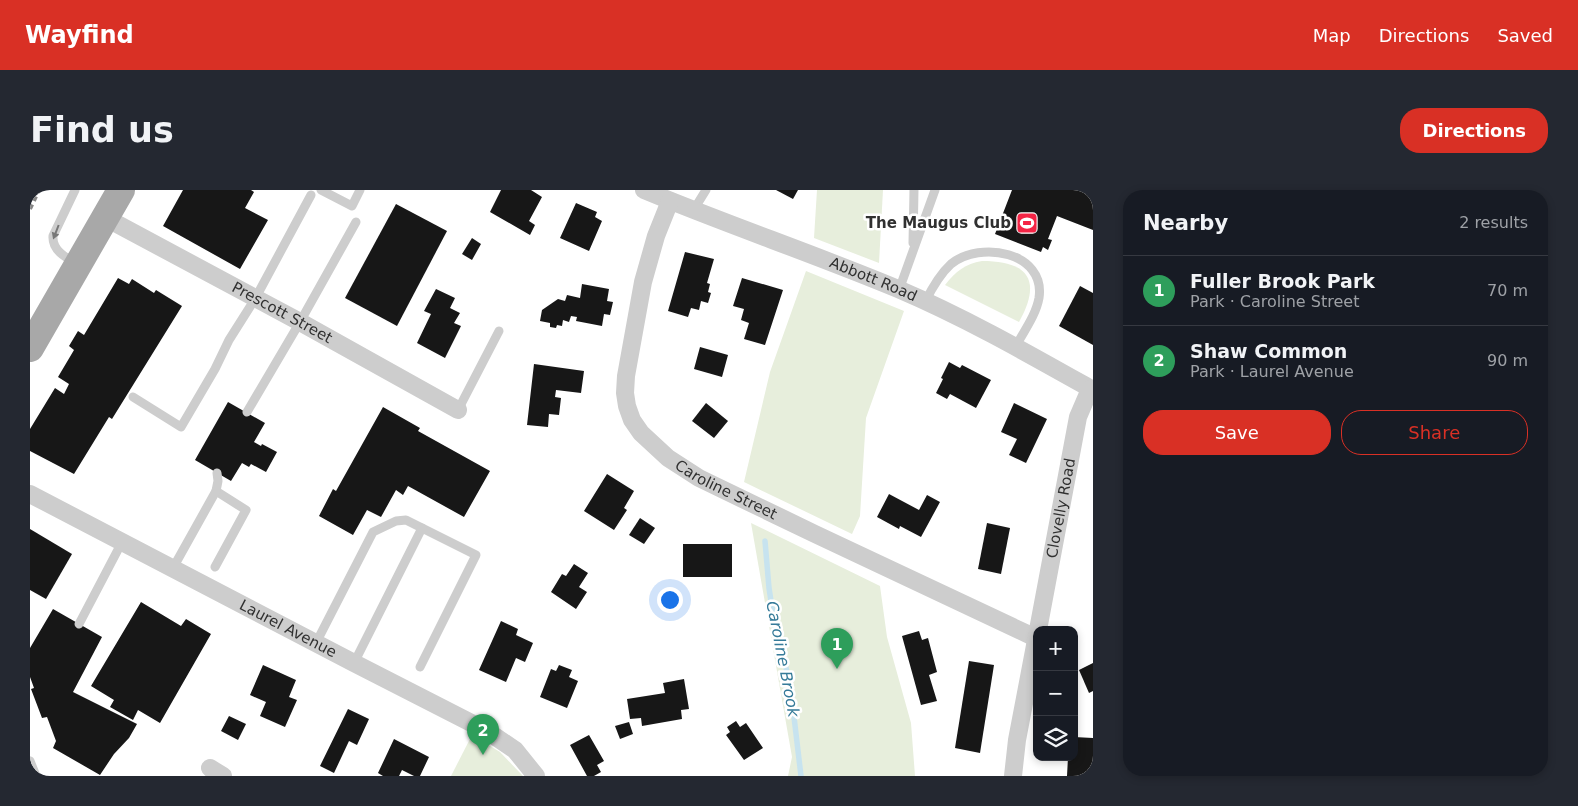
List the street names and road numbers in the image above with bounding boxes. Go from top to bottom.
street label: Abbott Road [827,254,920,305]
street label: Prescott Street [229,278,336,347]
street label: Caroline Street [672,456,780,523]
street label: Clovelly Road [1043,457,1079,560]
street label: Laurel Avenue [236,596,340,661]

